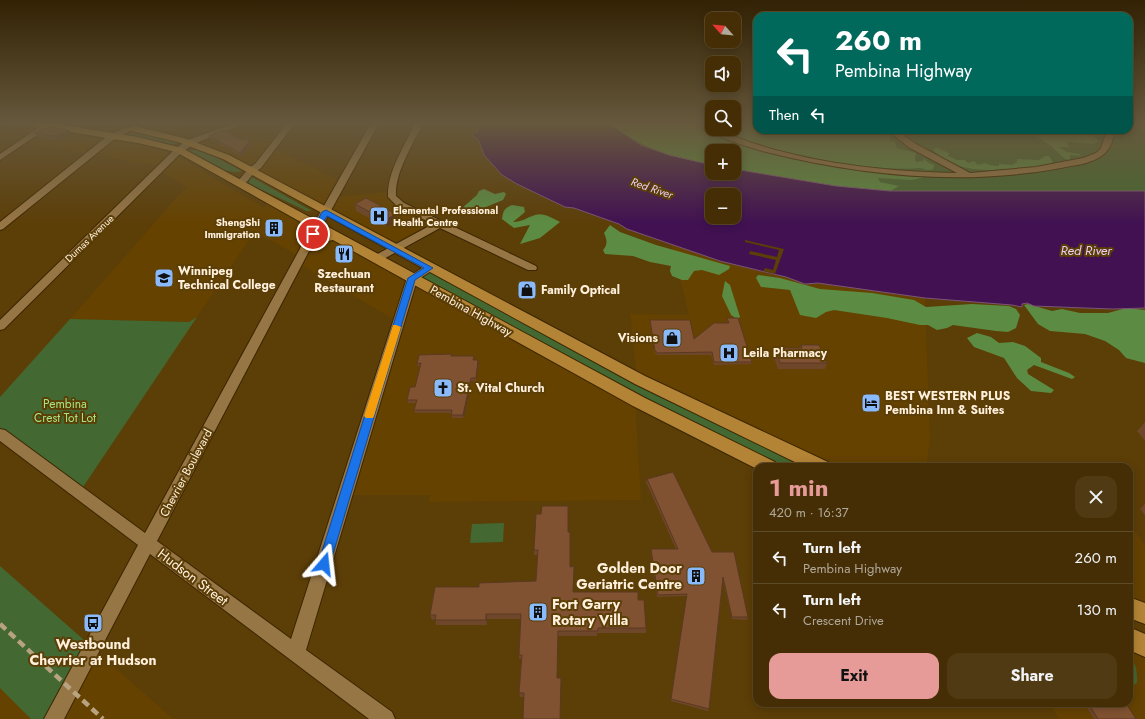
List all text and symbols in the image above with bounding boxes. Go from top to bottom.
north arrow [705,12,741,48]
map controls [705,12,741,224]
text: 260 m [835,20,922,61]
icon: left [769,28,821,80]
button: sound [705,56,741,92]
text: Pembina Highway [835,58,972,84]
button: search [705,100,741,136]
text: Then [769,104,799,126]
icon: left [807,104,829,126]
button: + [705,144,741,180]
water label: Red River [629,173,676,203]
button: − [705,188,741,224]
place label: Elemental Professional Health Centre [393,203,498,230]
hospital icon: Elemental Professional Health Centre [368,205,390,227]
street label: Dumas Avenue [62,211,117,266]
place label: ShengShi Immigration [204,215,260,242]
building icon: ShengShi Immigration [263,217,285,239]
pin [296,217,330,251]
icon: arrive [302,223,324,245]
water label: Red River [1060,241,1112,260]
restaurant icon: Szechuan Restaurant [333,243,355,265]
place label: Winnipeg Technical College [178,262,276,294]
place label: Szechuan Restaurant [314,265,374,297]
school or university icon: Winnipeg Technical College [153,267,175,289]
shop icon: Family Optical [516,279,538,301]
street label: Pembina Highway [427,281,516,341]
place label: Family Optical [541,281,620,299]
shop icon: Visions [661,327,683,349]
place label: Visions [617,329,659,347]
hospital icon: Leila Pharmacy [718,342,740,364]
place label: Leila Pharmacy [743,344,828,362]
church icon: St. Vital Church [432,377,454,399]
place label: St. Vital Church [457,379,545,397]
place label: BEST WESTERN PLUS Pembina Inn & Suites [885,387,1011,419]
hotel icon: BEST WESTERN PLUS Pembina Inn & Suites [860,392,882,414]
park label: Pembina Crest Tot Lot [34,395,96,427]
street label: Chevrier Boulevard [155,426,217,520]
text: 1 min [769,470,829,505]
button: close [1075,476,1117,518]
text: 420 m · 16:37 [769,503,848,522]
text: Turn left [803,537,861,559]
position arrow [303,543,345,585]
street label: Hudson Street [154,544,233,611]
icon: left [769,547,791,569]
text: 260 m [1075,547,1117,569]
place label: Golden Door Geriatric Centre [576,558,682,594]
text: Pembina Highway [803,559,902,578]
building icon: Golden Door Geriatric Centre [685,565,707,587]
text: Turn left [803,589,861,611]
place label: Fort Garry Rotary Villa [552,594,628,630]
icon: left [769,599,791,621]
text: 130 m [1077,599,1117,621]
building icon: Fort Garry Rotary Villa [527,601,549,623]
text: Crescent Drive [803,611,884,630]
bus stop icon: Westbound Chevrier at Hudson [82,612,104,634]
place label: Westbound Chevrier at Hudson [29,634,157,670]
button: Exit [769,653,939,699]
button: Share [947,653,1117,699]

